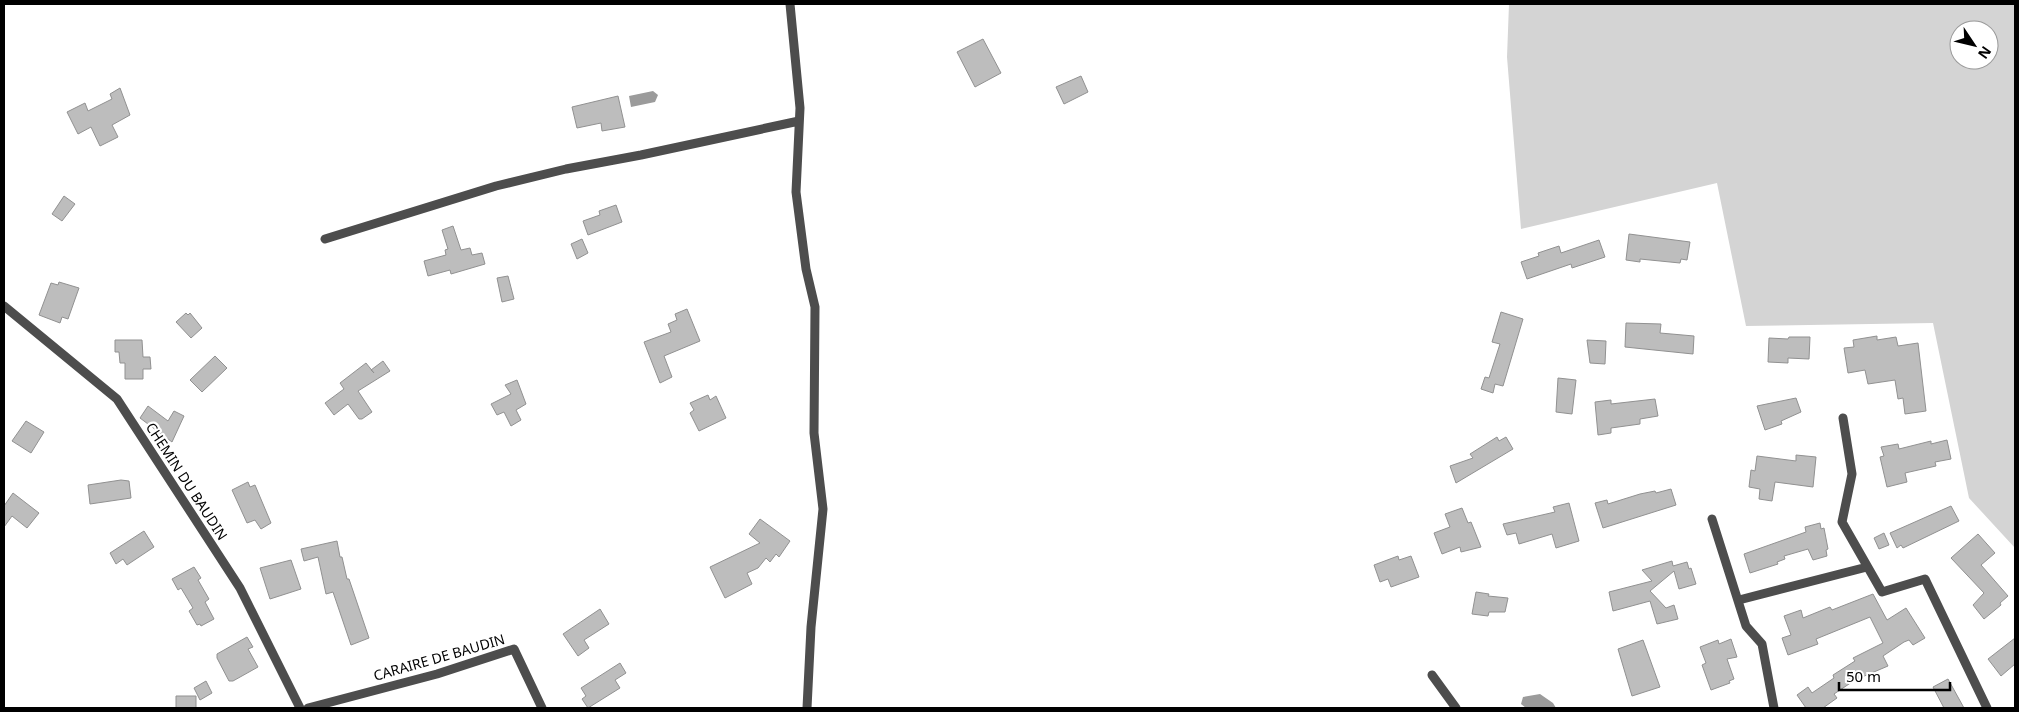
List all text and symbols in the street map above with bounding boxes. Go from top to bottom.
north arrow [1949,20,1999,70]
text: N [1974,43,1996,63]
street label: CHEMIN DU BAUDIN [142,418,232,544]
street label: CARAIRE DE BAUDIN [371,629,507,685]
scale bar [1839,660,1950,692]
text: 50 m [1846,666,1881,686]

